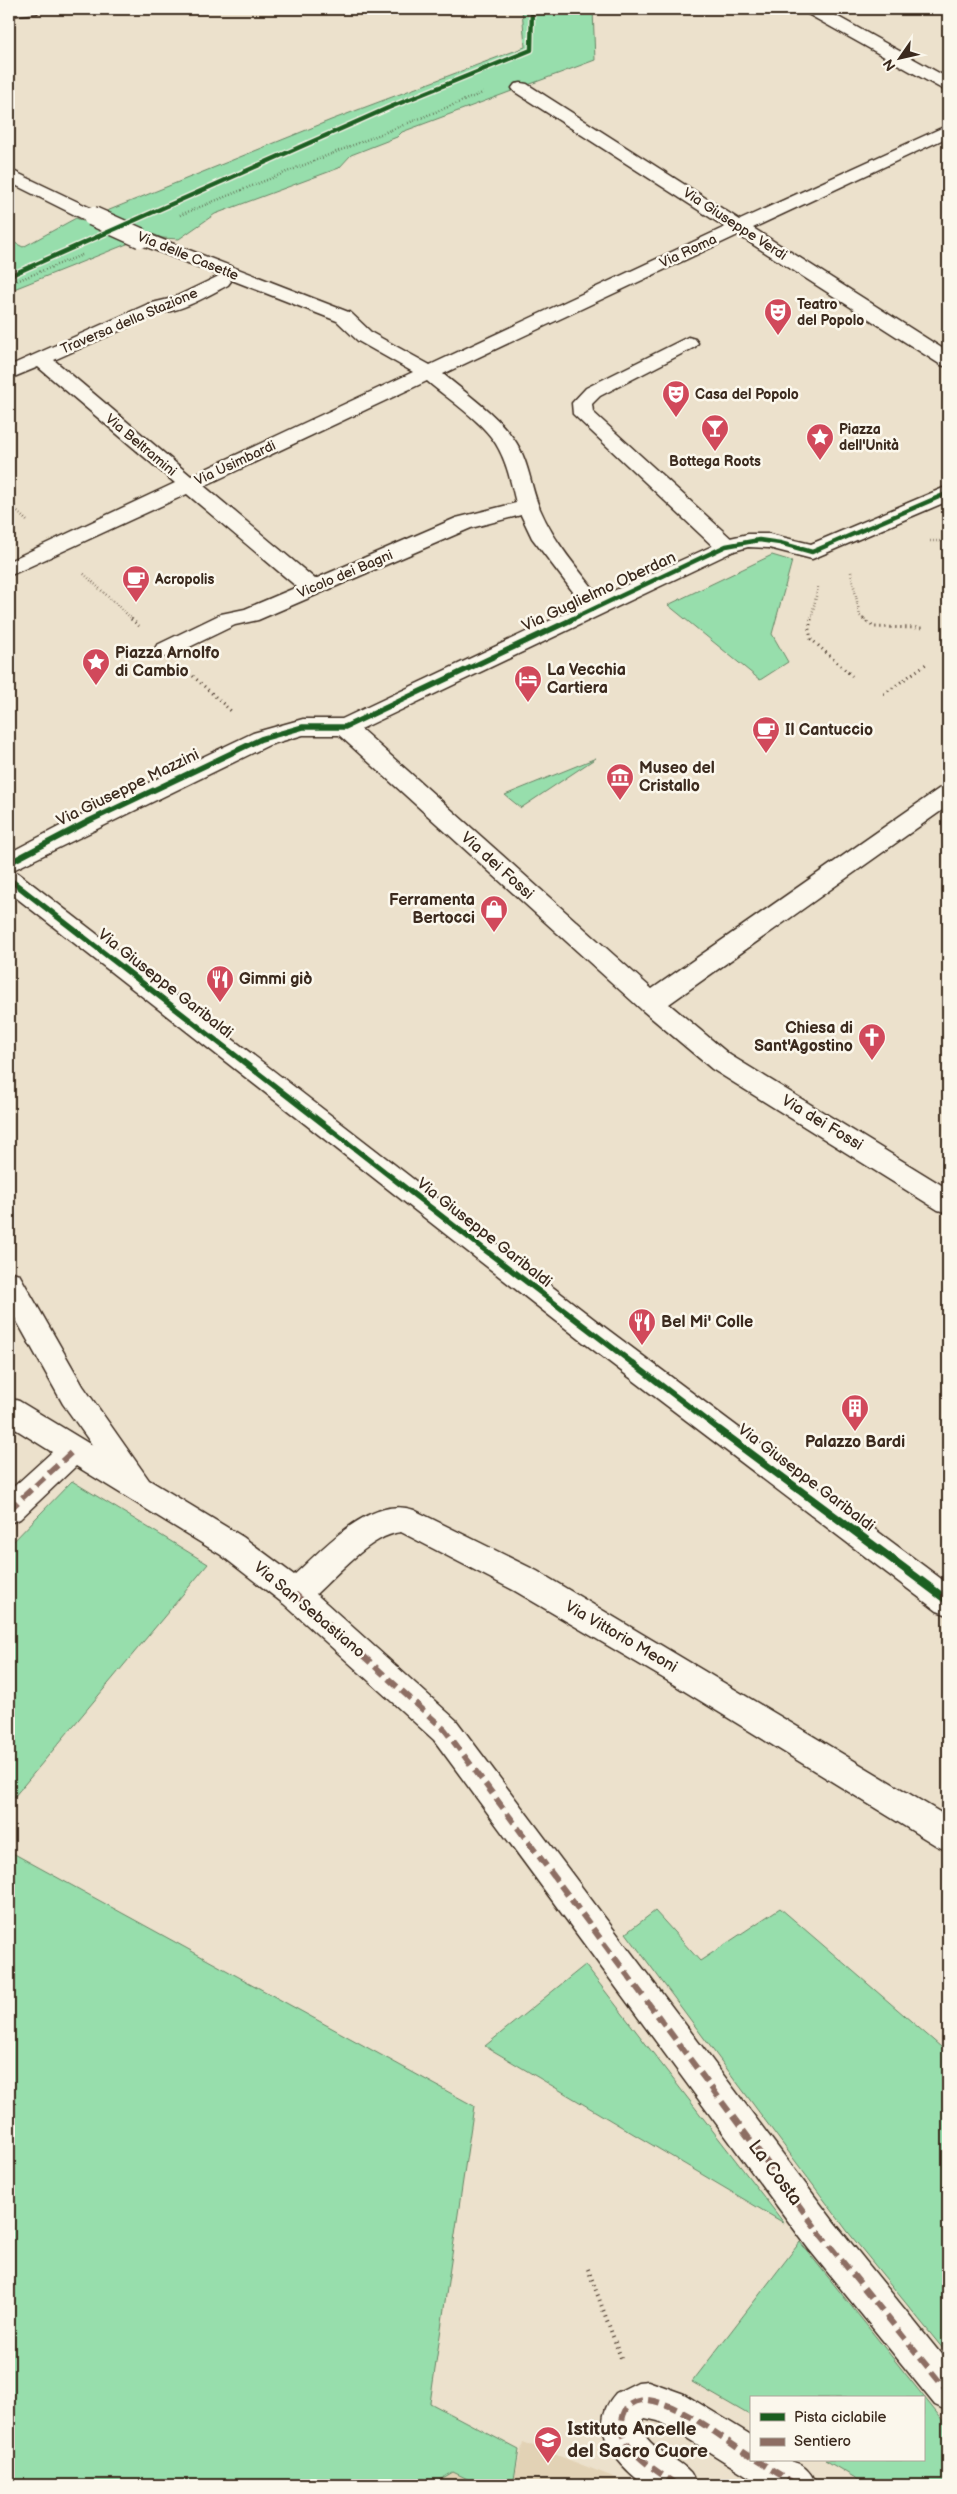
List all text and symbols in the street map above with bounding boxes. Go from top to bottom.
north arrow [874,32,924,82]
text: N [880,56,900,74]
street label: Via Giuseppe Verdi [680,184,790,264]
street label: Via delle Casette [135,228,241,284]
street label: Via Roma [657,230,719,272]
street label: Traversa della Stazione [58,284,200,358]
place label: Teatro del Popolo [797,296,864,329]
theatre icon: Teatro del Popolo [763,297,793,336]
theatre icon: Casa del Popolo [661,379,691,418]
place label: Casa del Popolo [695,386,799,403]
street label: Via Beltramini [102,410,180,480]
bar icon: Bottega Roots [700,413,730,452]
place label: Piazza dell'Unità [839,421,899,454]
place icon: Piazza dell'Unità [805,422,835,461]
street label: Via Usimbardi [192,437,278,489]
place label: Bottega Roots [669,453,761,470]
street label: Vicolo dei Bagni [295,546,395,602]
street label: Via Guglielmo Oberdan [519,548,679,636]
cafe icon: Acropolis [121,564,151,603]
place label: Acropolis [154,571,214,588]
place label: Piazza Arnolfo di Cambio [115,644,220,681]
place icon: Piazza Arnolfo di Cambio [81,647,111,686]
place label: La Vecchia Cartiera [547,661,626,698]
hotel icon: La Vecchia Cartiera [513,664,543,703]
cafe icon: Il Cantuccio [751,715,781,754]
place label: Il Cantuccio [785,721,873,740]
street label: Via Giuseppe Mazzini [54,745,202,831]
place label: Museo del Cristallo [639,759,715,796]
museum icon: Museo del Cristallo [605,762,635,801]
street label: Via dei Fossi [457,828,537,904]
place label: Ferramenta Bertocci [389,891,475,928]
shop icon: Ferramenta Bertocci [479,894,509,933]
street label: Via Giuseppe Garibaldi [94,925,236,1043]
restaurant icon: Gimmi giò [205,964,235,1003]
place label: Gimmi giò [239,970,312,989]
place label: Chiesa di Sant'Agostino [754,1019,853,1056]
church icon: Chiesa di Sant'Agostino [857,1022,887,1061]
street label: Via dei Fossi [778,1091,866,1155]
street label: Via Giuseppe Garibaldi [413,1174,555,1292]
restaurant icon: Bel Mi' Colle [627,1307,657,1346]
place label: Bel Mi' Colle [661,1313,753,1332]
building icon: Palazzo Bardi [840,1393,870,1432]
street label: Via Giuseppe Garibaldi [734,1420,878,1536]
place label: Palazzo Bardi [805,1433,905,1452]
street label: Via San Sebastiano [249,1558,369,1662]
street label: Via Vittorio Meoni [561,1597,681,1677]
street label: La Costa [743,2136,807,2210]
legend [750,2396,924,2462]
text: Pista ciclabile [794,2408,886,2427]
place label: Istituto Ancelle del Sacro Cuore [567,2418,708,2463]
school or university icon: Istituto Ancelle del Sacro Cuore [533,2425,563,2464]
text: Sentiero [794,2432,851,2451]

